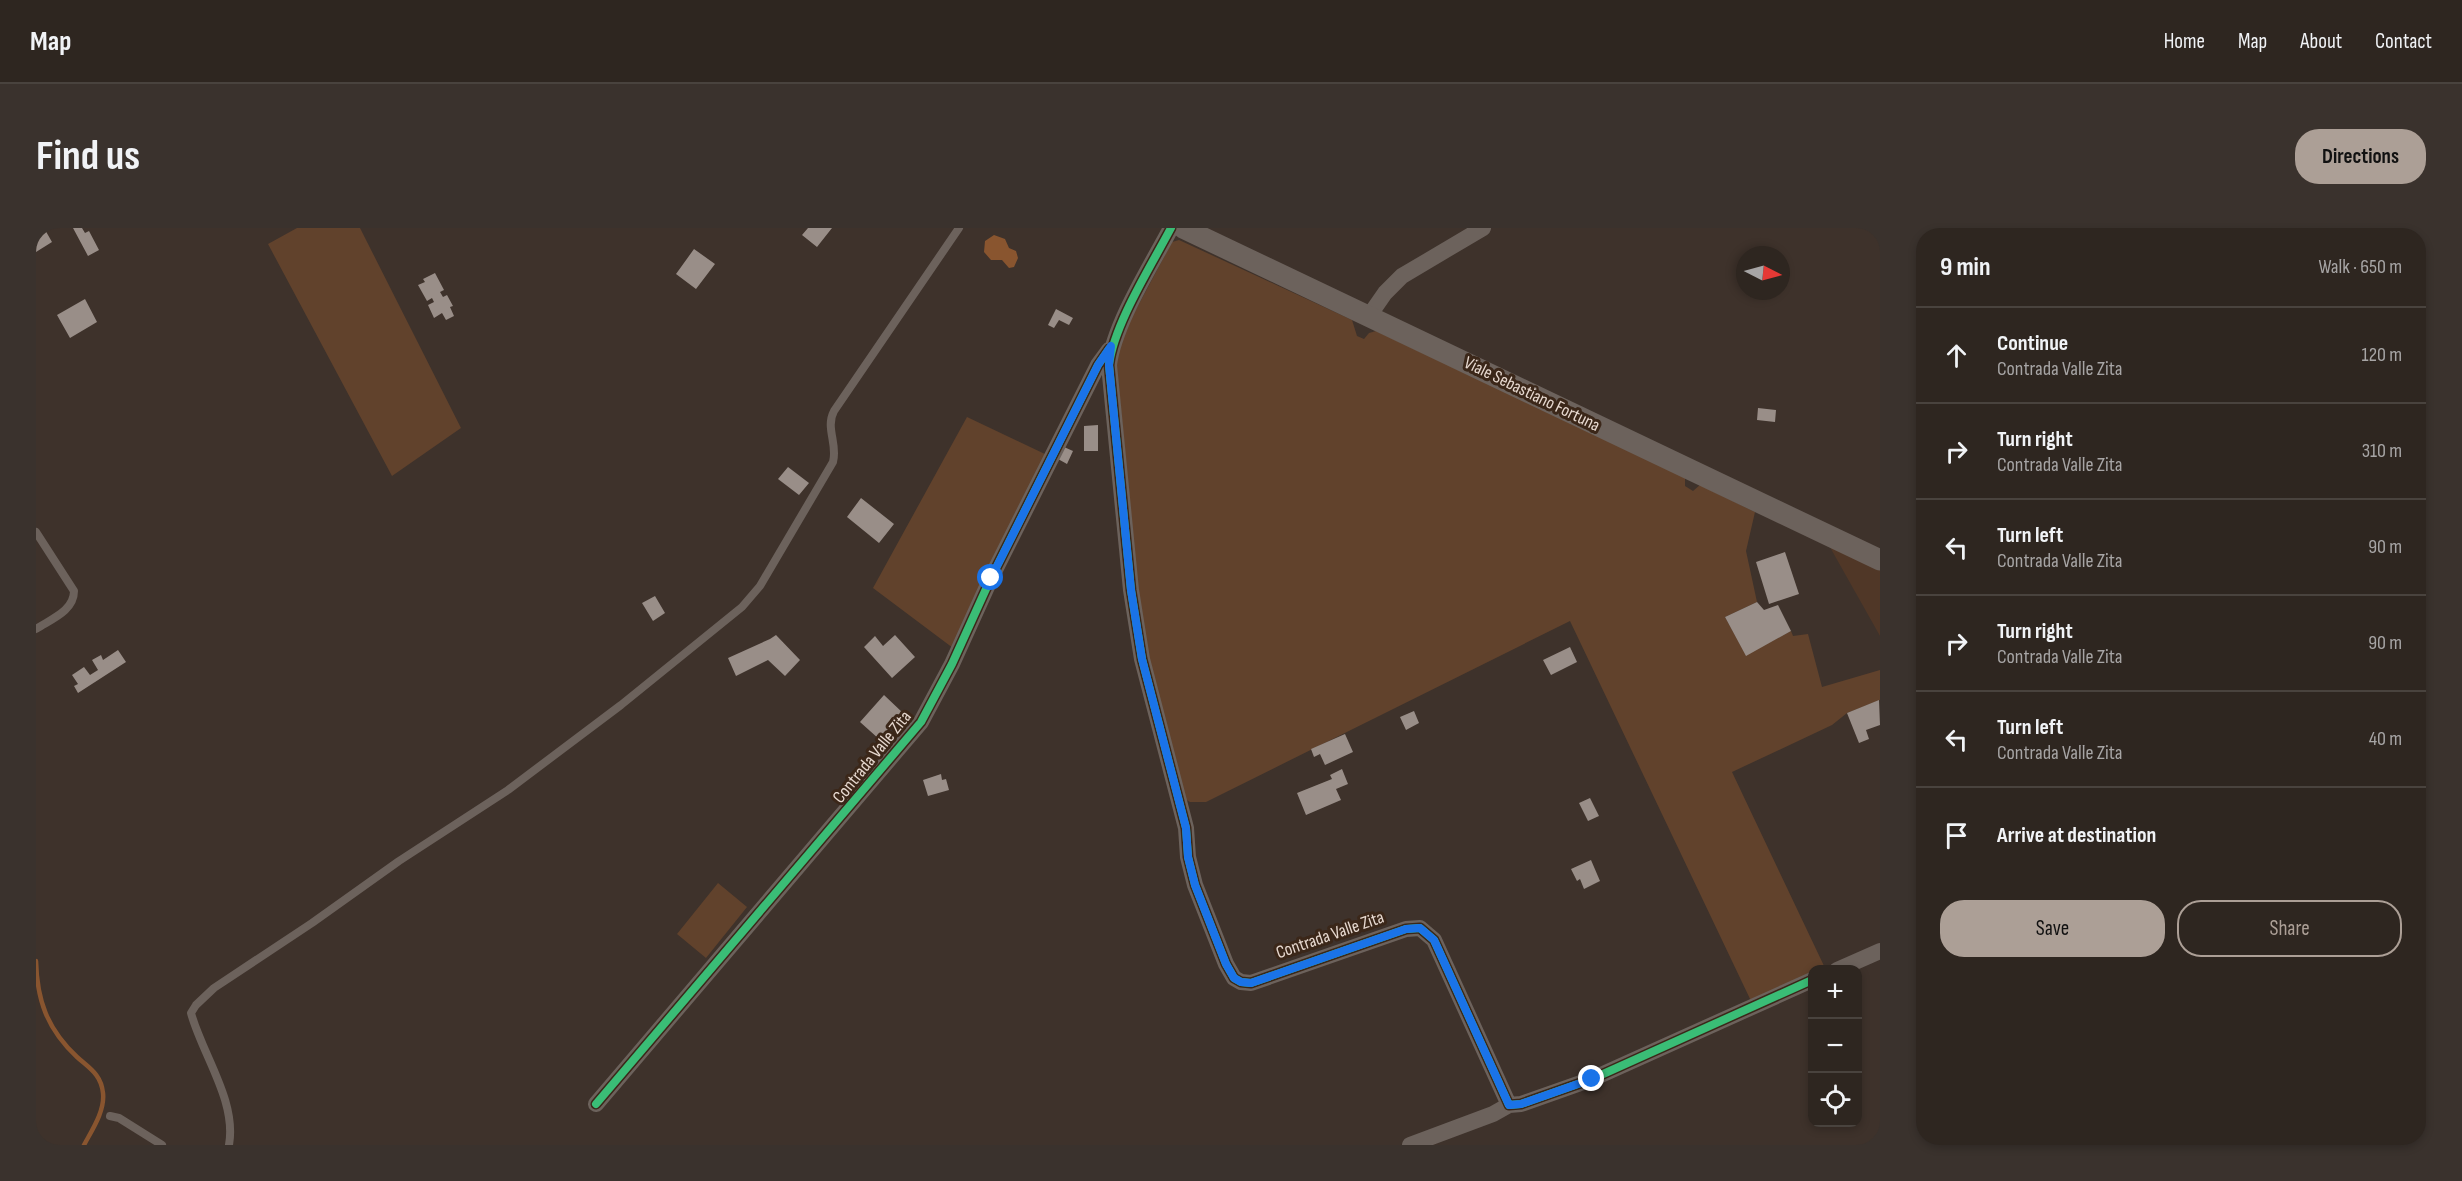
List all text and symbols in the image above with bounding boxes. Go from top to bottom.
text: Map [30,25,71,58]
text: Home [2164,29,2205,54]
text: Map [2238,29,2267,54]
text: About [2300,29,2342,54]
text: Contact [2375,29,2432,54]
button: Directions [2295,129,2426,184]
text: Find us [36,131,140,182]
north arrow [1736,246,1790,300]
text: 9 min [1940,252,1990,283]
text: Walk · 650 m [2318,255,2402,279]
text: Continue [1997,330,2068,357]
icon: ahead [1940,339,1973,372]
text: 120 m [2362,343,2402,367]
street label: Viale Sebastiano Fortuna [1461,352,1603,436]
text: Contrada Valle Zita [1997,357,2122,381]
text: Turn right [1997,426,2073,453]
icon: right [1940,435,1973,468]
text: 310 m [2362,439,2402,463]
text: Contrada Valle Zita [1997,453,2122,477]
text: Turn left [1997,522,2063,549]
icon: left [1940,531,1973,564]
text: 90 m [2368,535,2402,559]
text: Contrada Valle Zita [1997,549,2122,573]
route start [977,564,1003,590]
text: Turn right [1997,618,2073,645]
icon: right [1940,627,1973,660]
text: 90 m [2368,631,2402,655]
text: Contrada Valle Zita [1997,645,2122,669]
street label: Contrada Valle Zita [828,706,916,807]
text: Turn left [1997,714,2063,741]
icon: left [1940,723,1973,756]
text: 40 m [2369,727,2402,751]
text: Contrada Valle Zita [1997,741,2122,765]
icon: arrive [1940,819,1973,852]
text: Arrive at destination [1997,822,2156,849]
button: Save [1940,900,2165,957]
button: Share [2177,900,2402,957]
street label: Contrada Valle Zita [1273,907,1387,963]
map controls [1808,965,1862,1127]
button: + [1808,965,1862,1019]
button: − [1808,1019,1862,1073]
route end [1578,1065,1604,1091]
button: locate [1808,1073,1862,1127]

